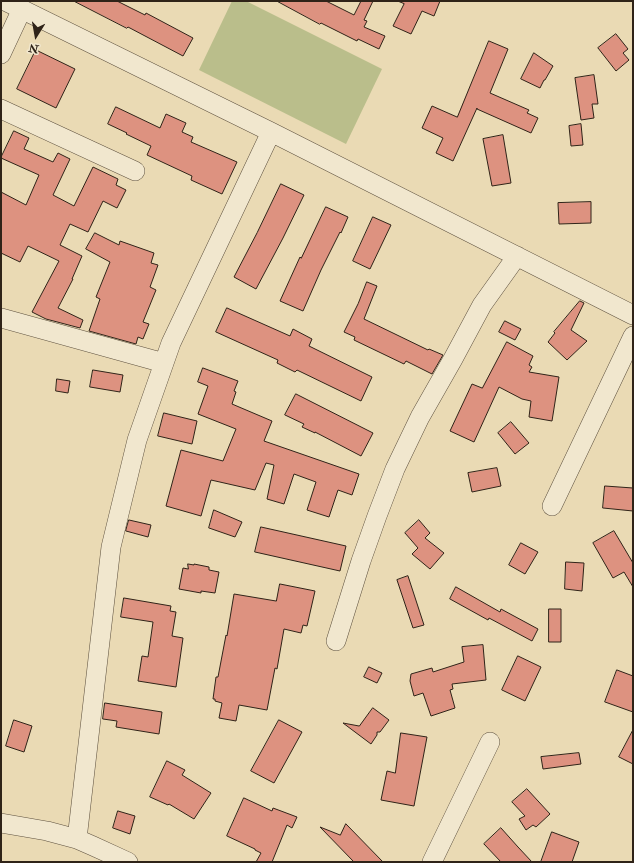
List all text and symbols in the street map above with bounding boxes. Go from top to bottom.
north arrow [16,16,56,56]
text: N [28,41,40,56]

